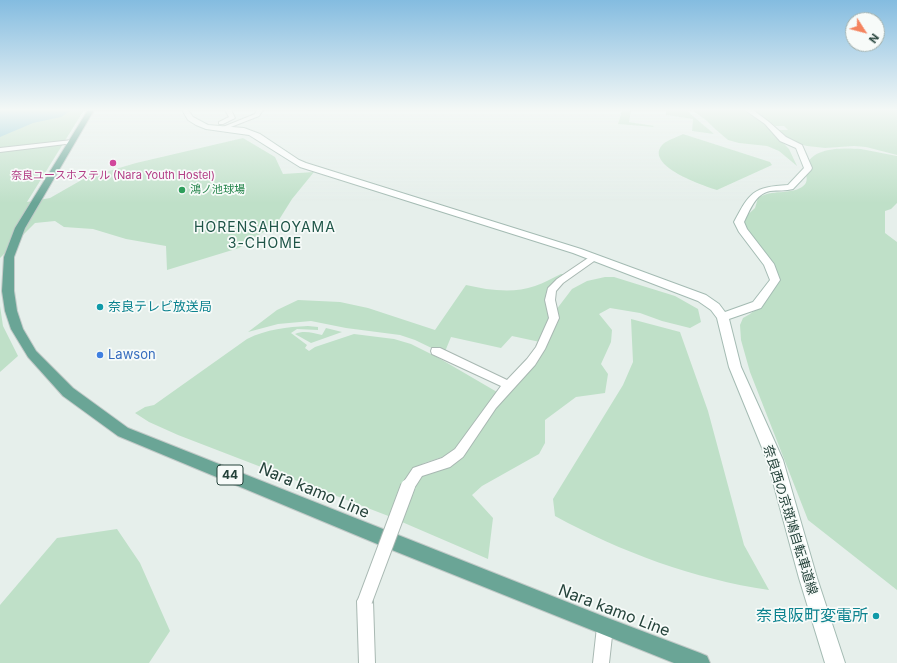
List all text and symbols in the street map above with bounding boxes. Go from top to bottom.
north arrow [845,12,885,52]
text: N [866,31,882,46]
marker: 奈良ユースホステル (Nara Youth Hostel) [108,158,118,168]
place label: 奈良ユースホステル (Nara Youth Hostel) [11,169,215,183]
place label: 鴻ノ池球場 [190,183,245,197]
marker: 鴻ノ池球場 [177,185,187,195]
district label: HORENSAHOYAMA 3-CHOME [194,220,336,252]
place label: 奈良テレビ放送局 [108,299,212,315]
marker: 奈良テレビ放送局 [95,302,105,312]
place label: Lawson [108,347,156,363]
marker: Lawson [95,350,105,360]
street label: 奈良西の京斑鳩自転車道線 [760,443,820,597]
street label: Nara kamo Line [256,459,372,523]
road number: 44 [217,465,243,485]
street label: Nara kamo Line [555,581,673,641]
place label: 奈良阪町変電所 [756,606,868,626]
marker: 奈良阪町変電所 [871,611,881,621]

